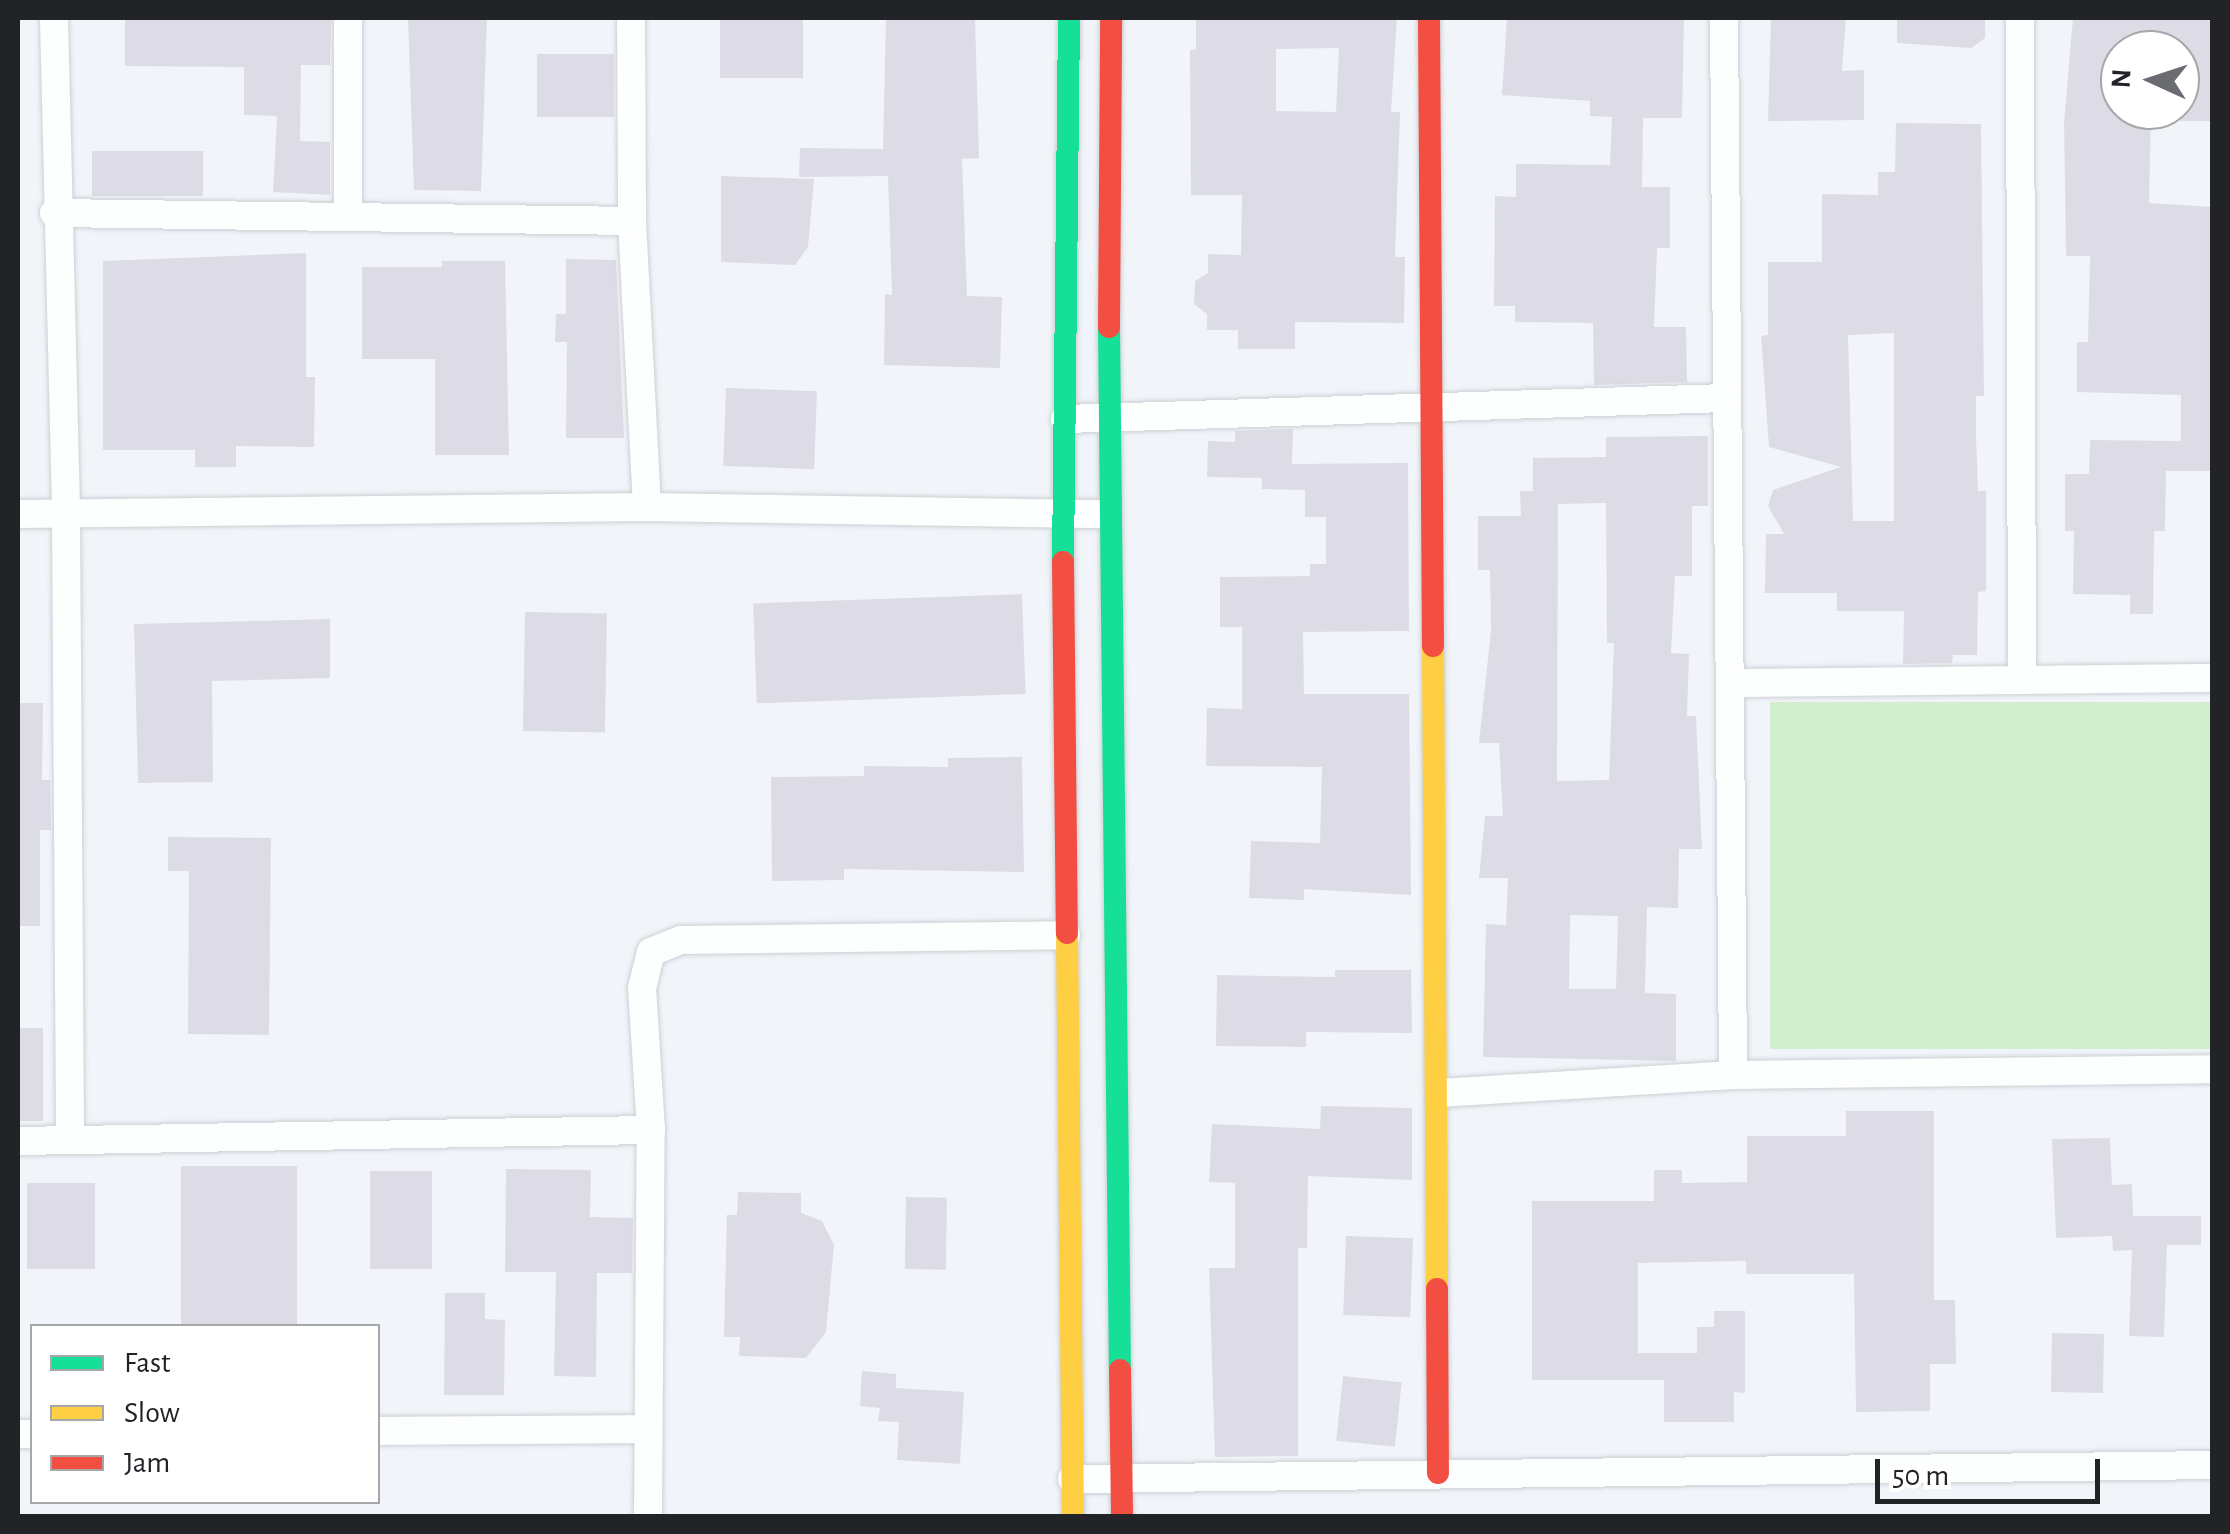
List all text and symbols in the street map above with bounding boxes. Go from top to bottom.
north arrow [2100,30,2200,130]
text: N [2108,68,2137,89]
legend [30,1324,380,1504]
text: Fast [124,1348,171,1378]
text: Slow [124,1398,180,1428]
scale bar [1880,1439,2105,1501]
text: Jam [124,1448,170,1478]
text: 50 m [1892,1461,1949,1491]

